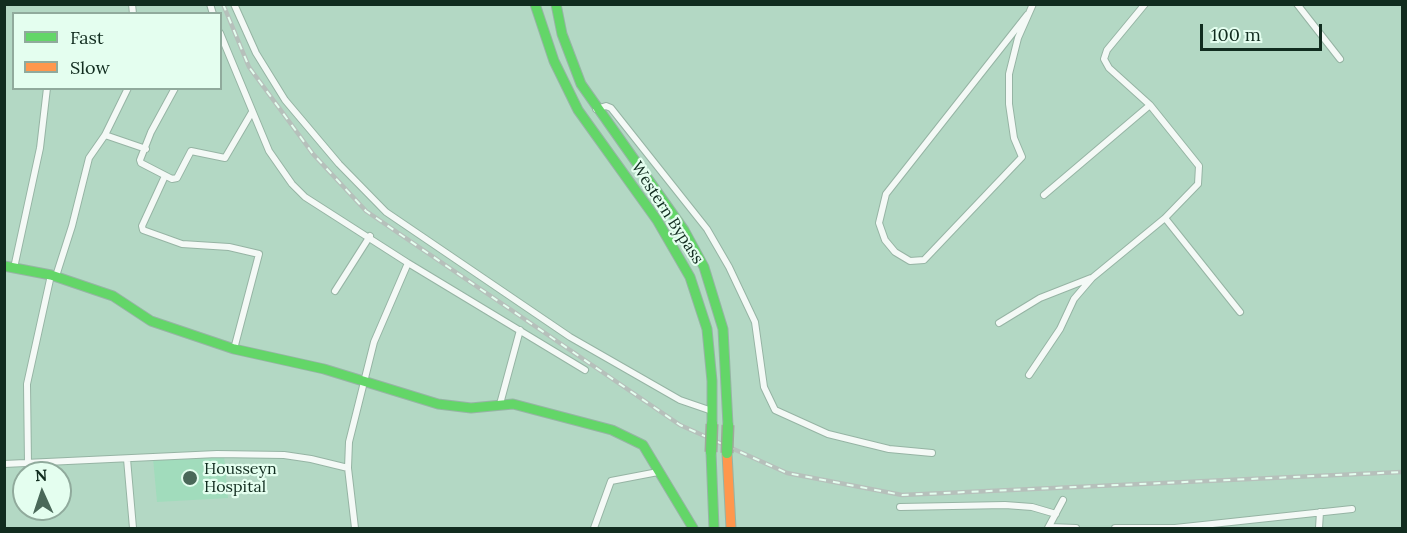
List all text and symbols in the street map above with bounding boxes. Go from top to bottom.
legend [12,12,222,90]
scale bar [1203,12,1324,50]
text: 100 m [1211,23,1261,46]
text: Fast [70,26,104,49]
text: Slow [70,56,110,79]
street label: Western Bypass [627,158,707,268]
place label: Housseyn Hospital [204,459,277,497]
north arrow [12,461,72,521]
text: N [34,465,48,485]
marker: Housseyn Hospital [181,469,199,487]

